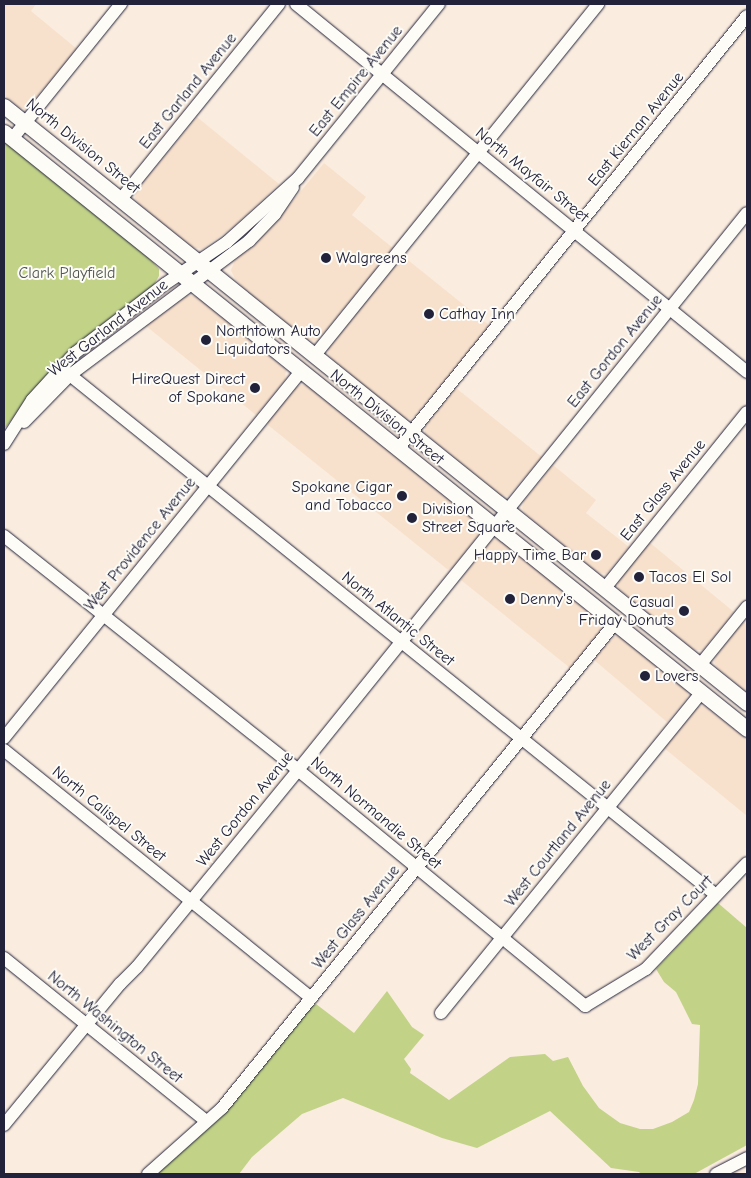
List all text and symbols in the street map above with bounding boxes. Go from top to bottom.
street label: East Empire Avenue [305,21,407,141]
street label: East Garland Avenue [135,29,241,153]
street label: East Kiernan Avenue [584,68,688,190]
street label: North Division Street [22,94,144,198]
street label: North Mayfair Street [471,123,593,227]
place label: Walgreens [336,248,407,268]
marker: Walgreens [320,252,332,264]
park label: Clark Playfield [19,263,115,283]
street label: West Garland Avenue [44,275,172,381]
street label: East Gordon Avenue [563,291,667,411]
place label: Cathay Inn [439,304,515,324]
marker: Cathay Inn [423,308,435,320]
place label: Northtown Auto Liquidators [216,321,321,359]
marker: Northtown Auto Liquidators [200,334,212,346]
street label: North Division Street [326,365,448,469]
place label: HireQuest Direct of Spokane [132,369,245,407]
marker: HireQuest Direct of Spokane [249,382,261,394]
street label: East Glass Avenue [616,435,710,545]
street label: West Providence Avenue [80,473,200,615]
place label: Spokane Cigar and Tobacco [292,477,392,515]
marker: Spokane Cigar and Tobacco [396,490,408,502]
place label: Division Street Square [422,499,515,537]
marker: Division Street Square [406,512,418,524]
place label: Happy Time Bar [474,545,586,565]
marker: Happy Time Bar [590,549,602,561]
place label: Tacos El Sol [649,567,731,587]
street label: North Atlantic Street [338,568,458,670]
marker: Tacos El Sol [633,571,645,583]
place label: Denny's [520,589,573,609]
place label: Casual Friday Donuts [579,592,674,630]
marker: Denny's [504,593,516,605]
marker: Casual Friday Donuts [678,605,690,617]
place label: Lovers [655,666,698,686]
marker: Lovers [639,670,651,682]
street label: West Gordon Avenue [193,747,297,871]
street label: North Normandie Street [307,753,445,873]
street label: North Calispel Street [48,762,170,866]
street label: West Courtland Avenue [501,776,615,910]
street label: West Glass Avenue [308,861,404,973]
street label: West Gray Court [623,871,717,965]
street label: North Washington Street [44,967,186,1087]

